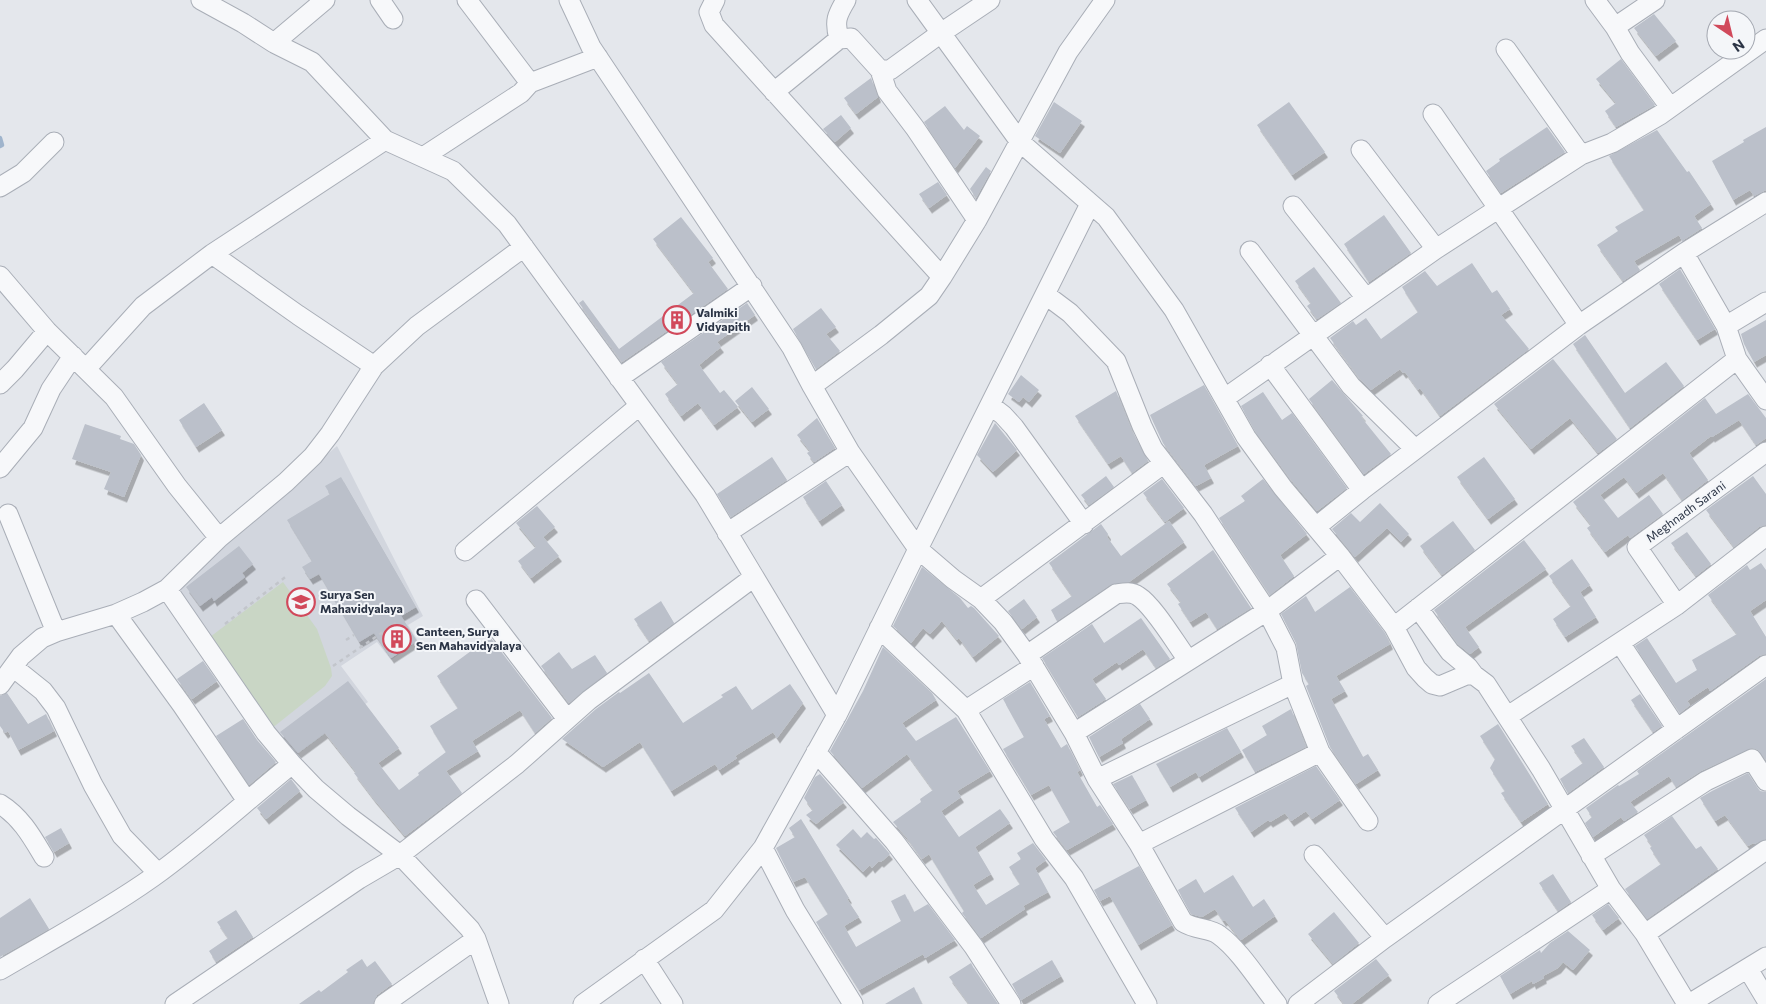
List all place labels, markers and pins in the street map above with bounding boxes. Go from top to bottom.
building icon: Valmiki Vidyapith [662,305,692,335]
place label: Valmiki Vidyapith [696,305,750,333]
school or university icon: Surya Sen Mahavidyalaya [286,587,316,617]
place label: Surya Sen Mahavidyalaya [320,587,403,615]
building icon: Canteen, Surya Sen Mahavidyalaya [382,624,412,654]
place label: Canteen, Surya Sen Mahavidyalaya [416,624,522,652]

